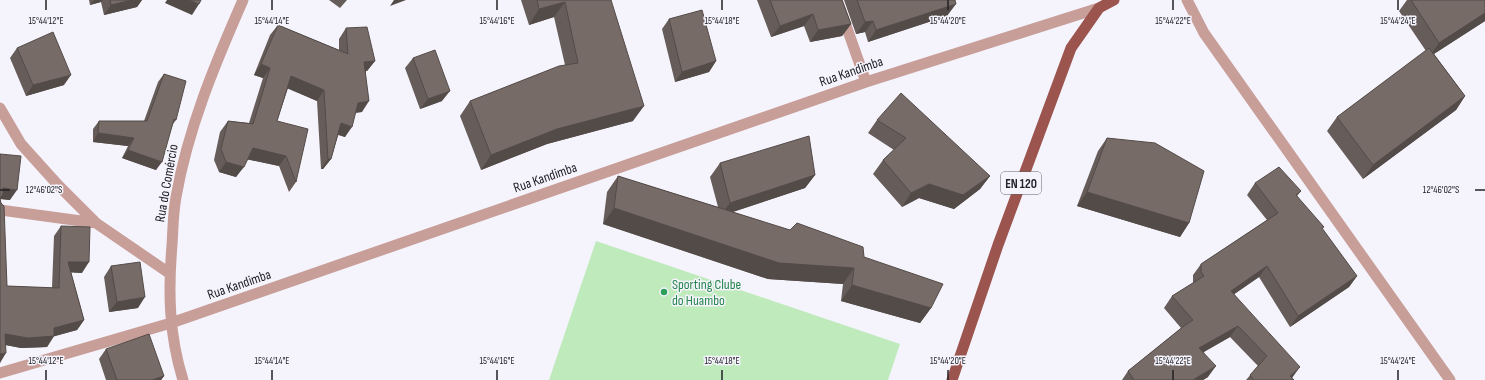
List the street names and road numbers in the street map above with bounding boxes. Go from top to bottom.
street label: Rua Kandimba [817,53,885,90]
street label: Rua do Comércio [151,143,182,223]
street label: Rua Kandimba [511,159,579,196]
road number: EN 120 [1001,172,1041,194]
street label: Rua Kandimba [205,266,273,303]

